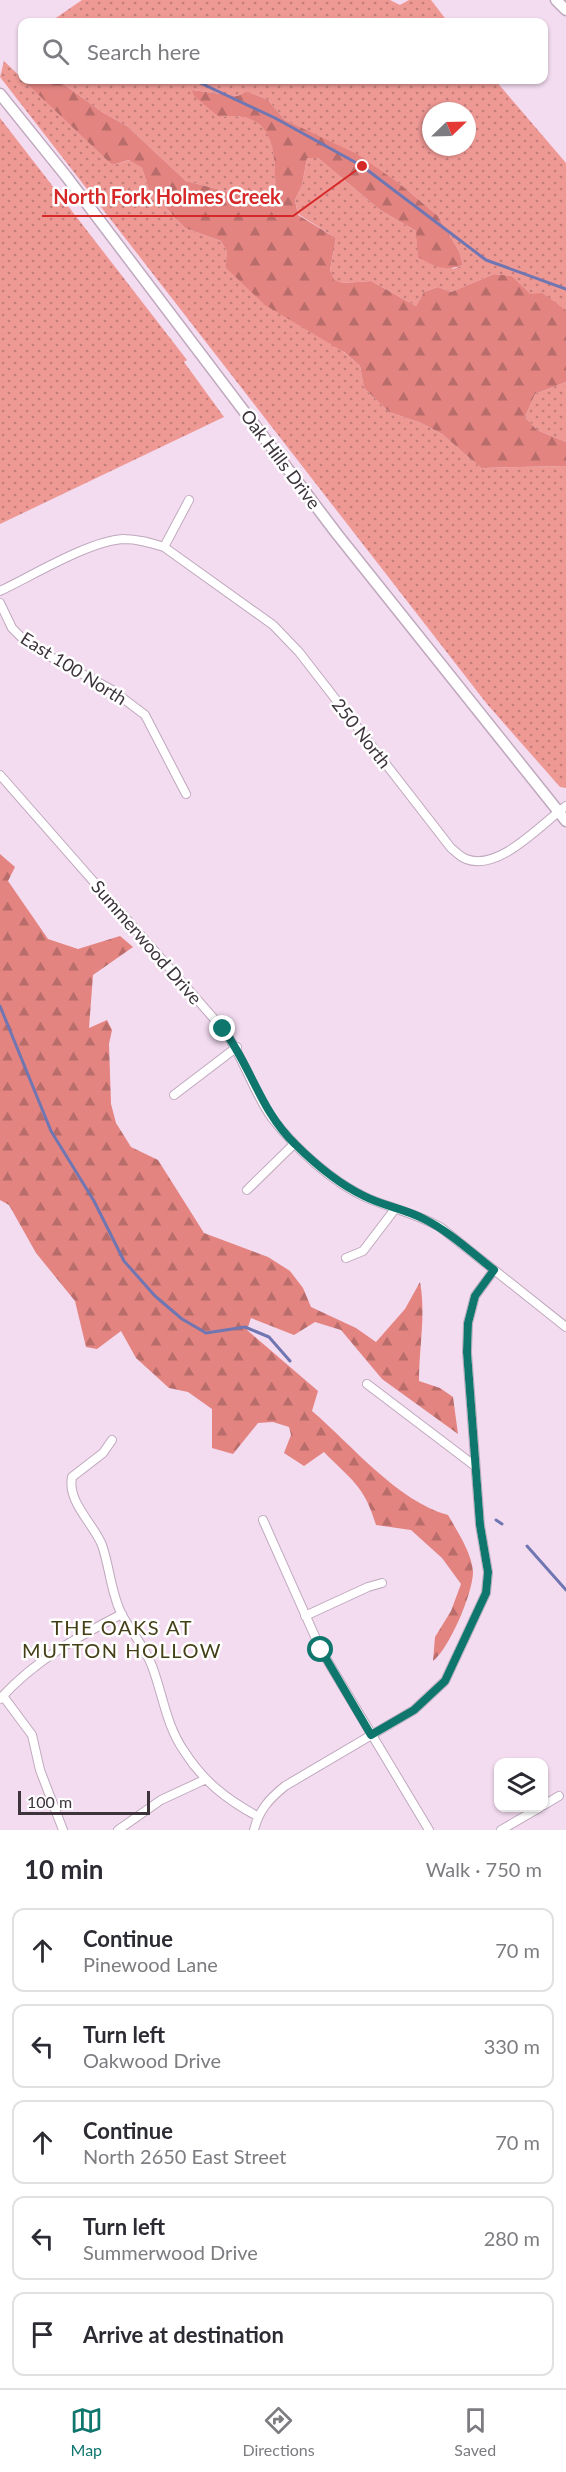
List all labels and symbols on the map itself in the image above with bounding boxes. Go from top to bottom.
north arrow [422,102,476,156]
callout: North Fork Holmes Creek [42,178,293,216]
text: North Fork Holmes Creek [53,184,281,208]
street label: Oak Hills Drive [237,405,325,513]
street label: East 100 North [17,627,131,709]
street label: 250 North [328,694,396,772]
street label: Summerwood Drive [87,875,207,1009]
route end [209,1015,235,1041]
district label: THE OAKS AT MUTTON HOLLOW [22,1615,222,1662]
route start [307,1636,333,1662]
scale bar [18,1788,150,1816]

